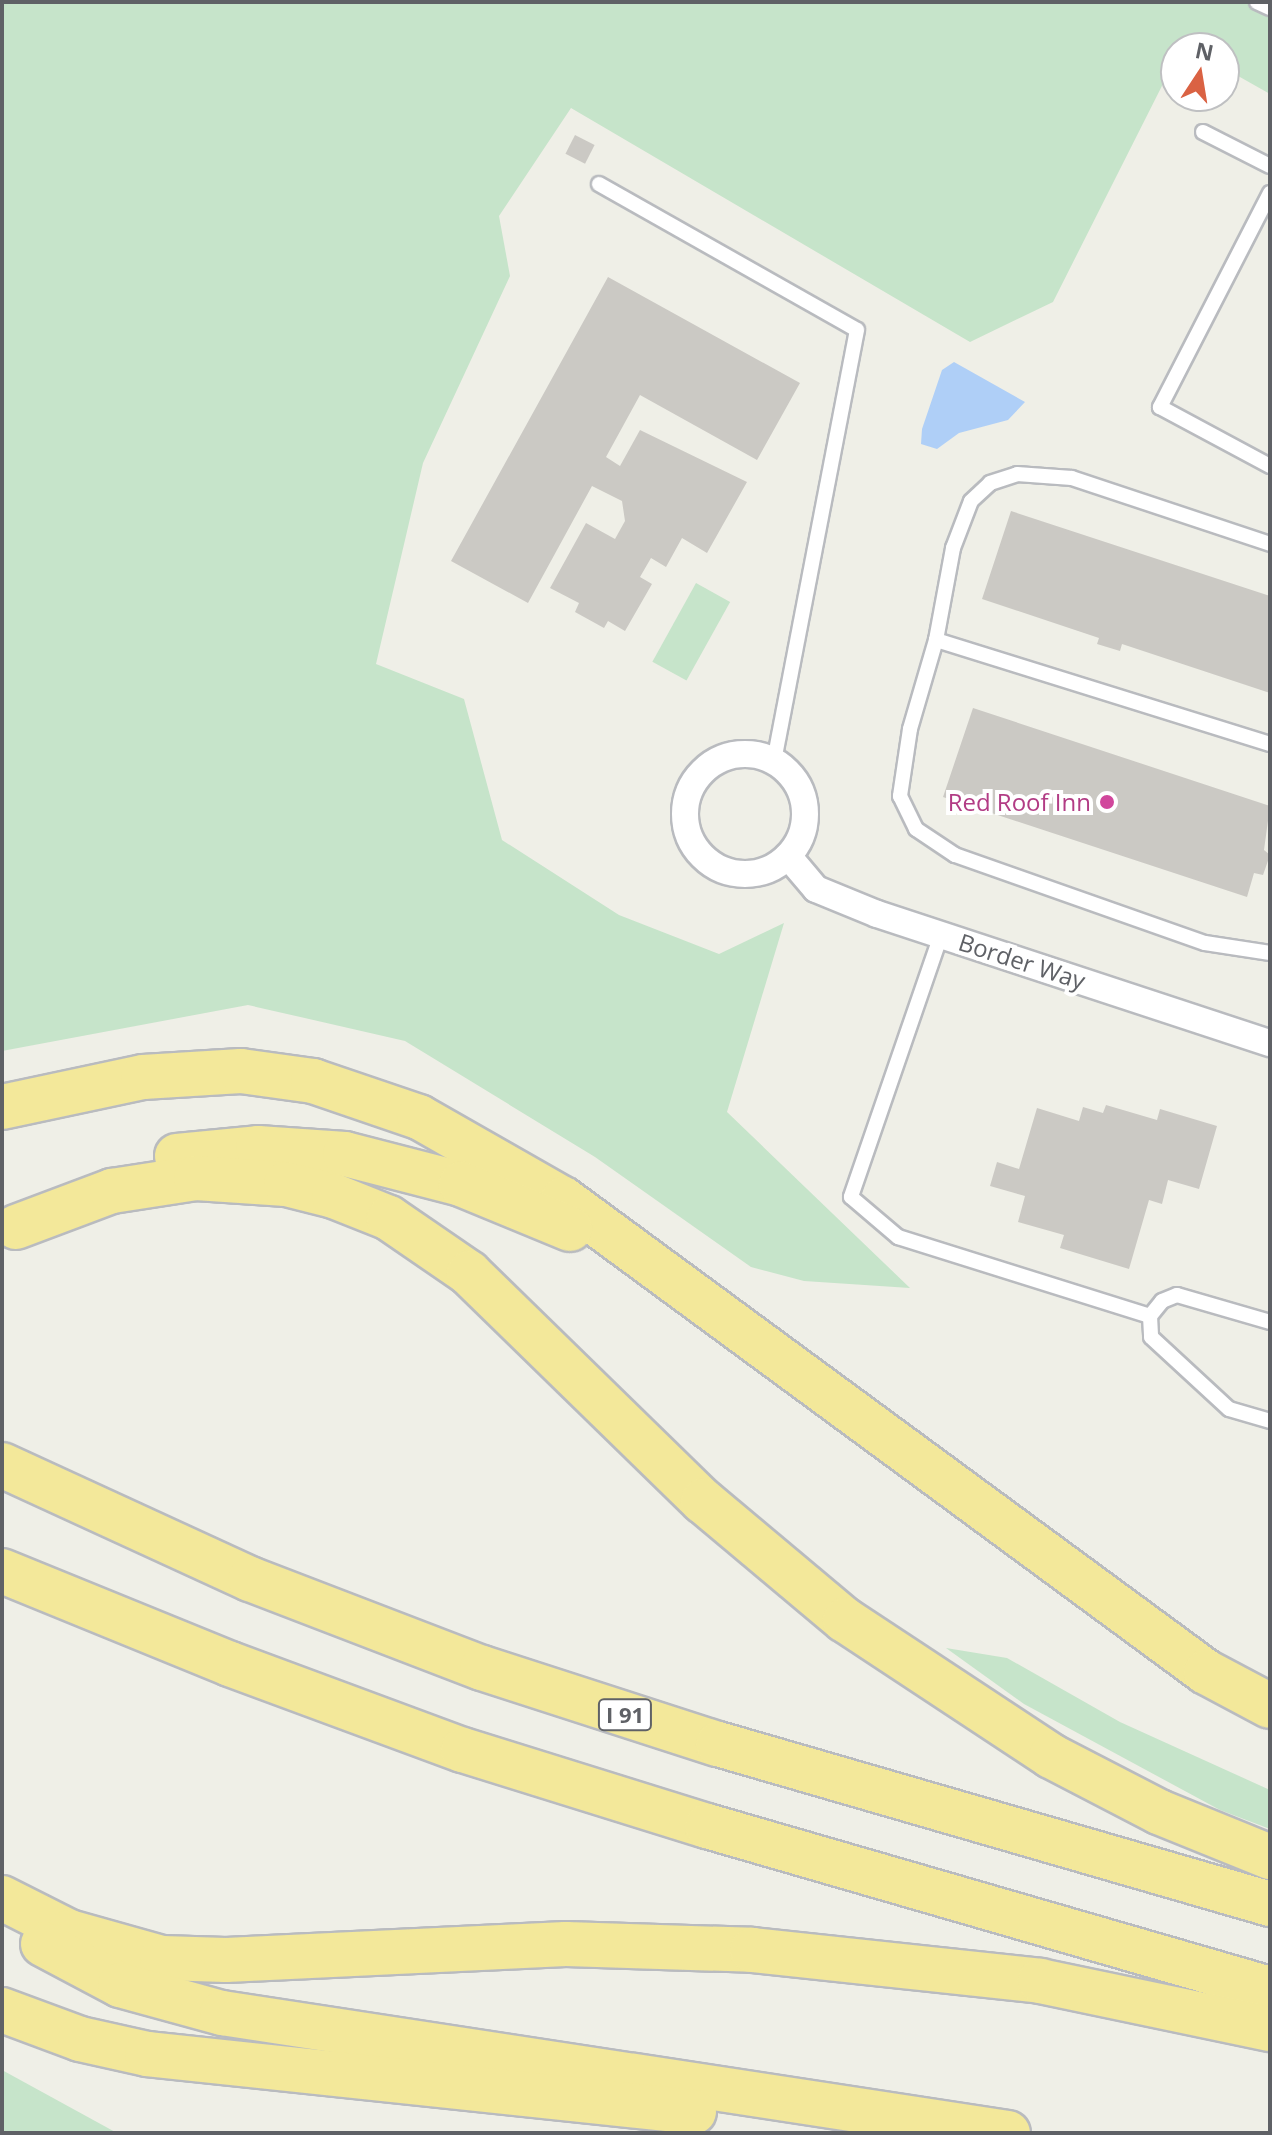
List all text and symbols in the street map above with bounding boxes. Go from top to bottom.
north arrow [1160,32,1240,112]
text: N [1193,34,1216,67]
place label: Red Roof Inn [948,788,1091,816]
marker: Red Roof Inn [1098,793,1116,811]
street label: Border Way [955,927,1089,995]
road number: I 91 [597,1697,653,1733]

